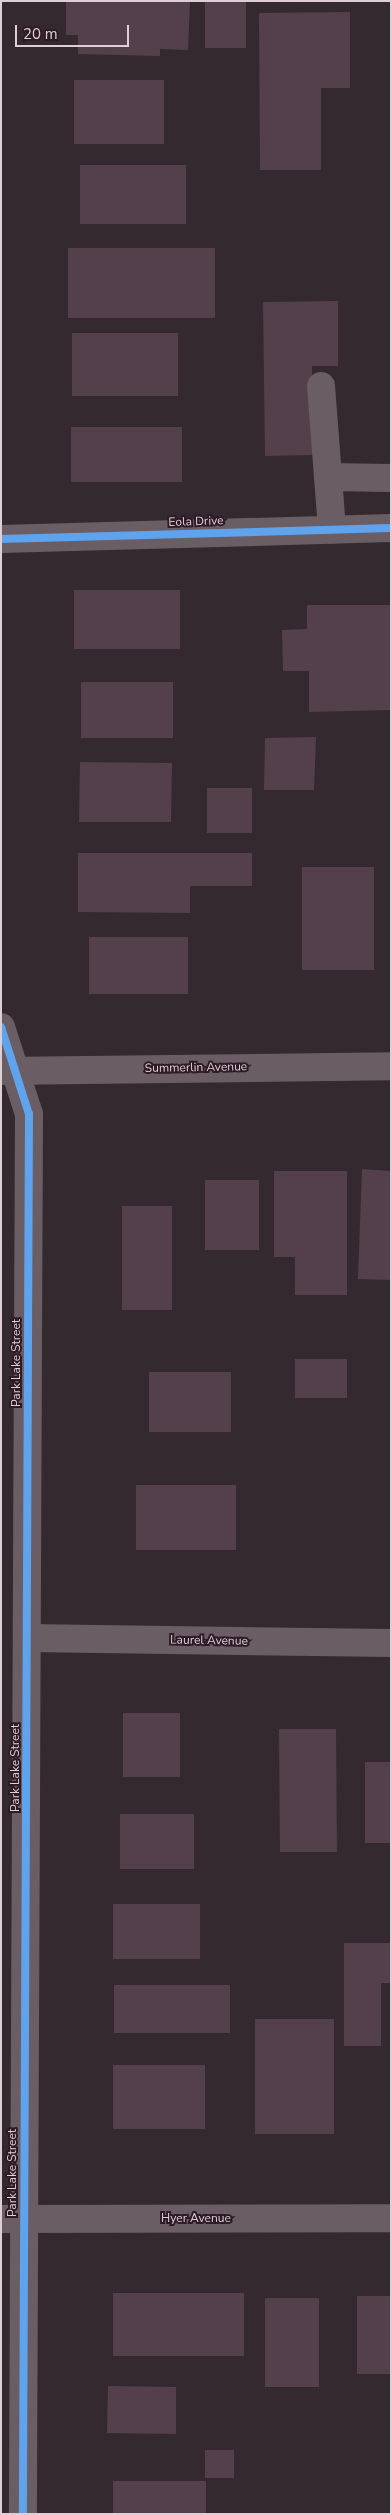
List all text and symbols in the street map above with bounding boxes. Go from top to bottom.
scale bar [18,15,131,47]
text: 20 m [23,24,58,44]
street label: Eola Drive [168,514,224,530]
street label: Summerlin Avenue [145,1060,247,1076]
street label: Park Lake Street [10,1319,24,1407]
street label: Laurel Avenue [170,1633,248,1649]
street label: Park Lake Street [9,1724,23,1812]
street label: Park Lake Street [6,2129,20,2217]
street label: Hyer Avenue [161,2212,231,2226]

